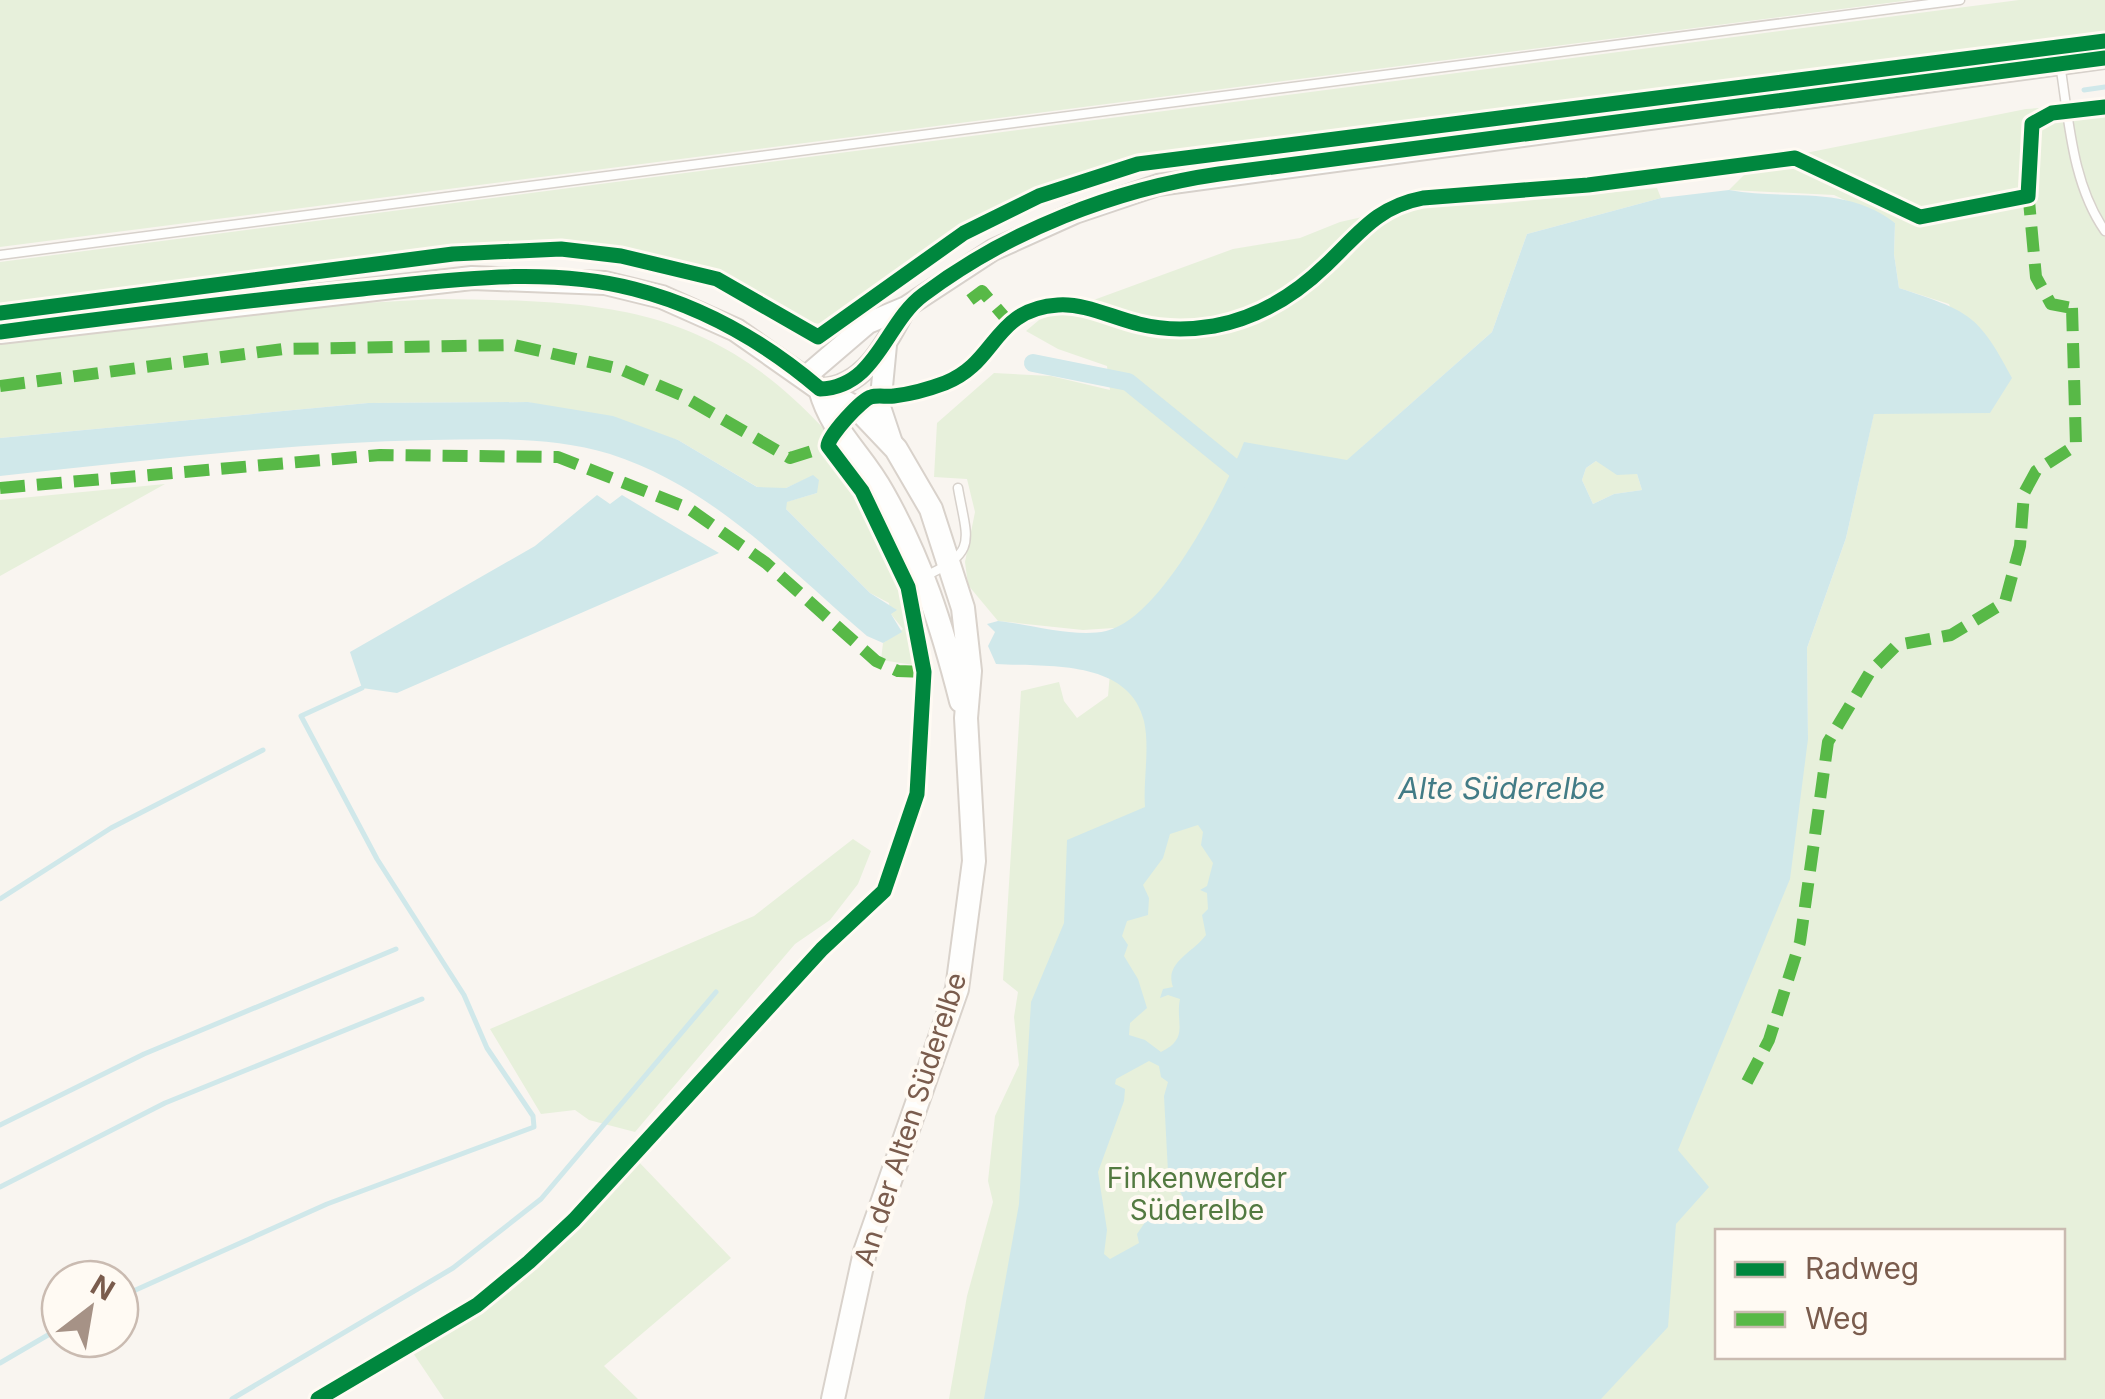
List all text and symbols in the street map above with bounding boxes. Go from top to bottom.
water label: Alte Süderelbe [1397,770,1606,806]
street label: An der Alten Süderelbe [846,968,974,1270]
park label: Finkenwerder Süderelbe [1107,1161,1287,1227]
legend [1715,1229,2065,1359]
text: Radweg [1805,1250,1919,1286]
north arrow [40,1259,140,1359]
text: N [85,1268,121,1308]
text: Weg [1805,1300,1869,1336]

